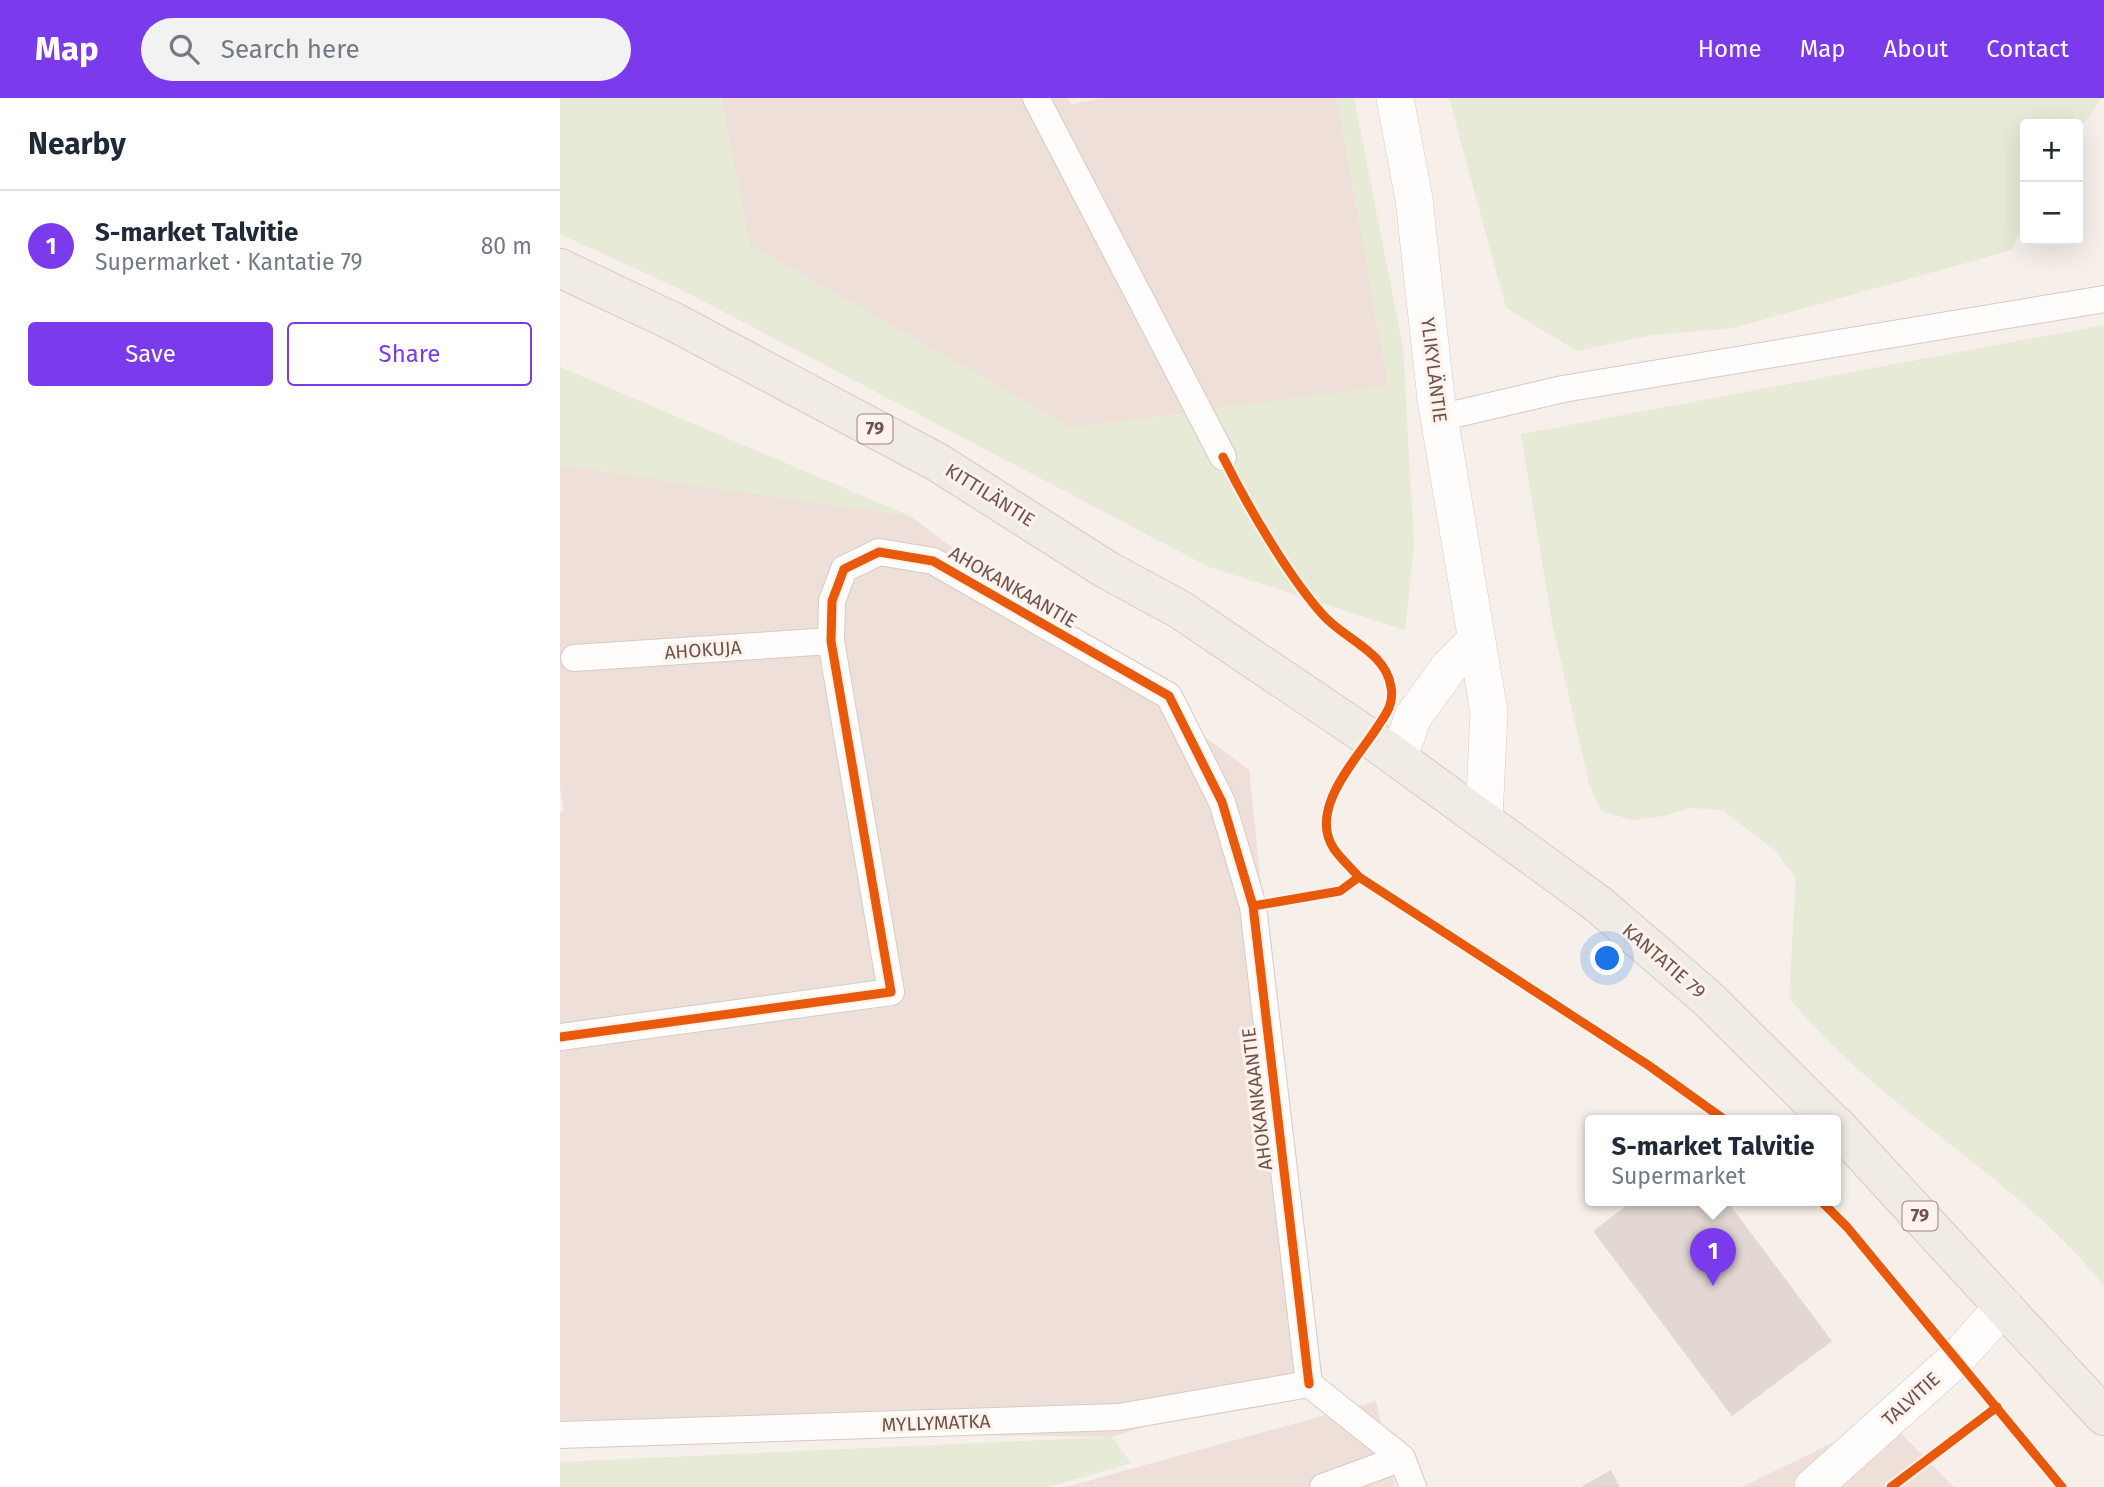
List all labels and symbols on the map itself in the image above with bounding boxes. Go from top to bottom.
street label: YLIKYLÄNTIE [1416,316,1452,424]
road number: 79 [858,414,892,444]
street label: KITTILÄNTIE [941,458,1039,532]
street label: AHOKANKAANTIE [945,541,1081,633]
street label: AHOKUJA [664,636,742,664]
street label: KANTATIE 79 [1618,919,1710,1003]
your location [1590,941,1624,975]
street label: AHOKANKAANTIE [1237,1026,1277,1172]
road number: 79 [1902,1202,1938,1231]
pin: 1 [1690,1228,1736,1286]
street label: TALVITIE [1877,1367,1945,1431]
street label: MYLLYMATKA [881,1410,991,1436]

